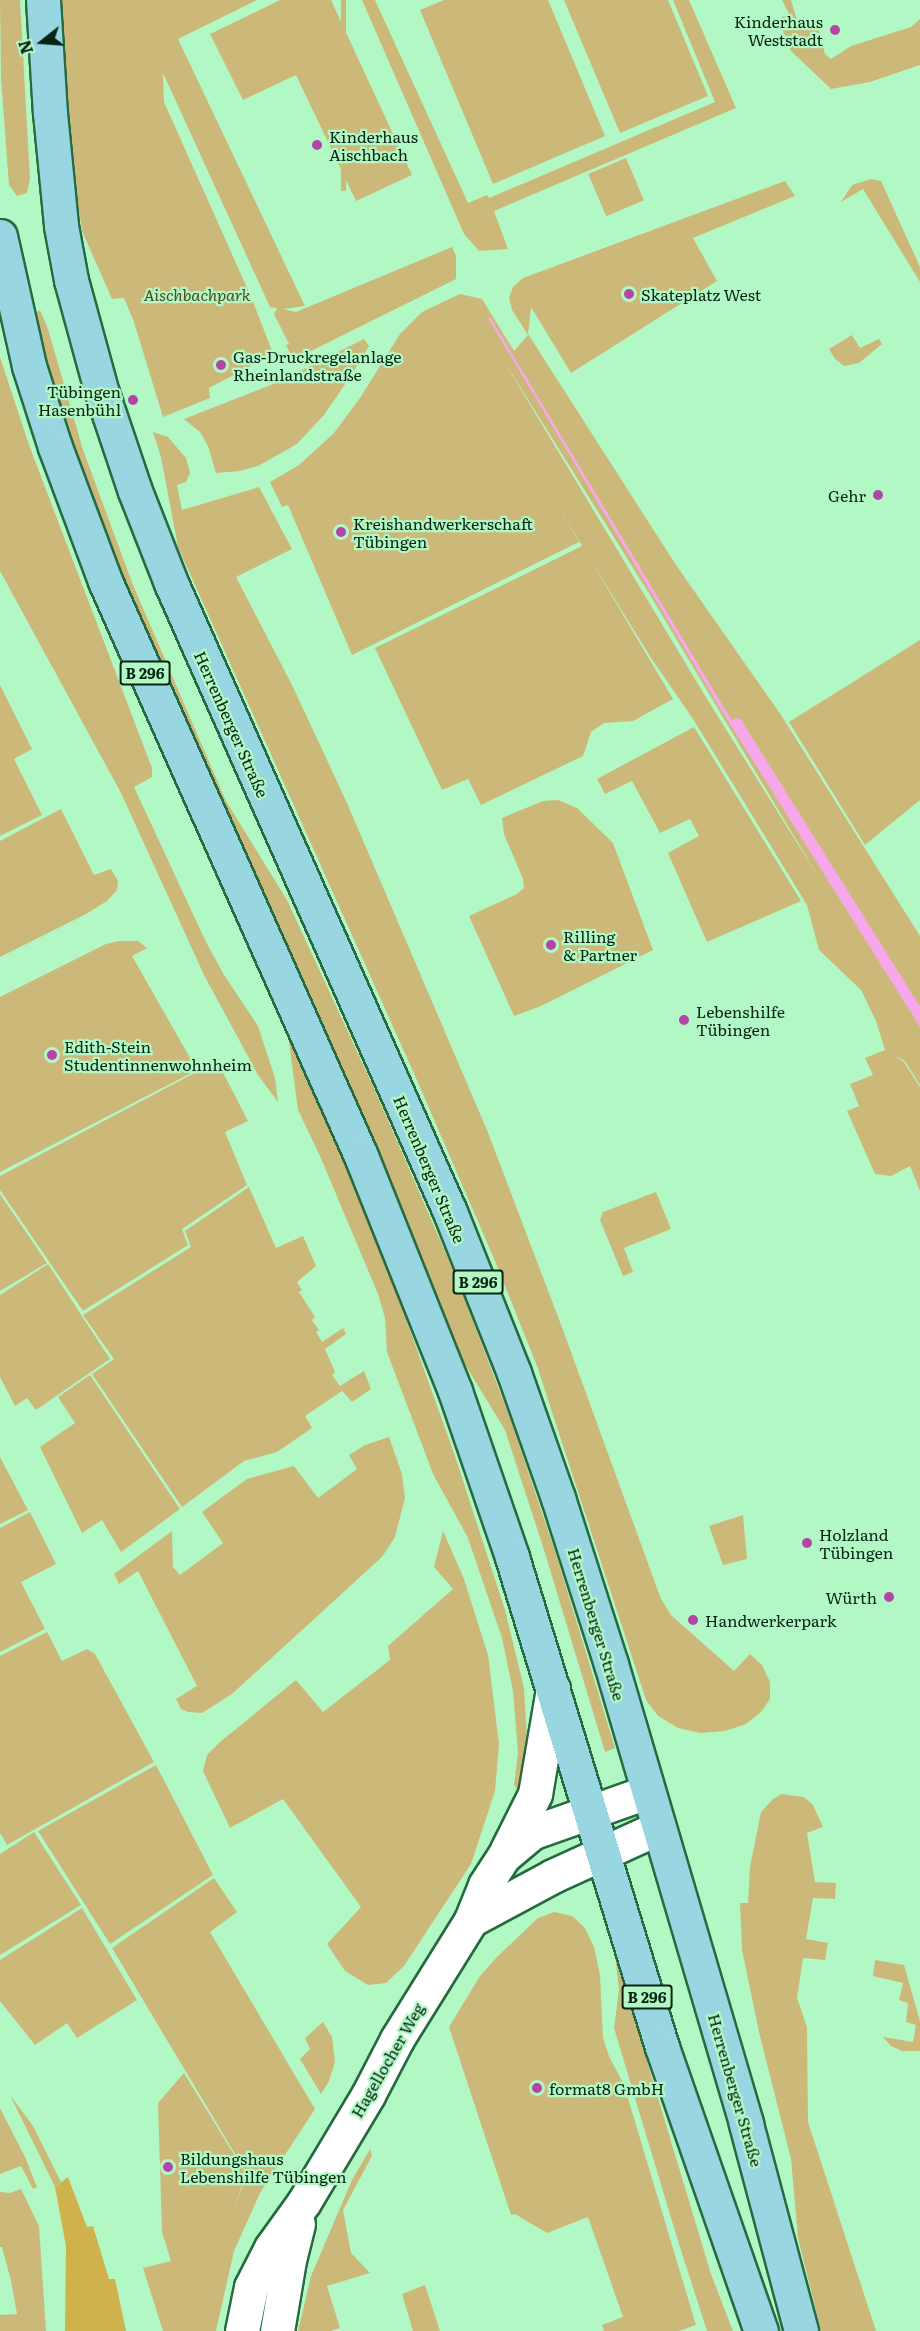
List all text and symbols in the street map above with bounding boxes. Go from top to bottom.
place label: Kinderhaus Weststadt [734,11,823,49]
north arrow [12,12,72,72]
marker: Kinderhaus Weststadt [828,23,842,37]
text: N [11,37,38,57]
place label: Kinderhaus Aischbach [329,126,418,164]
marker: Kinderhaus Aischbach [310,138,324,152]
park label: Aischbachpark [143,284,251,304]
place label: Skateplatz West [641,284,761,304]
marker: Skateplatz West [622,287,636,301]
place label: Gas-Druckregelanlage Rheinlandstraße [233,346,402,384]
marker: Gas-Druckregelanlage Rheinlandstraße [214,358,228,372]
place label: Tübingen Hasenbühl [38,381,121,419]
marker: Tübingen Hasenbühl [126,393,140,407]
place label: Gehr [828,485,866,505]
marker: Gehr [871,488,885,502]
place label: Kreishandwerkerschaft Tübingen [353,513,533,551]
marker: Kreishandwerkerschaft Tübingen [334,525,348,539]
street label: Herrenberger Straße [191,648,273,800]
road number: B 296 [120,661,170,685]
place label: Rilling & Partner [563,926,637,964]
marker: Rilling & Partner [544,938,558,952]
place label: Lebenshilfe Tübingen [696,1001,785,1039]
marker: Lebenshilfe Tübingen [677,1013,691,1027]
place label: Edith-Stein Studentinnenwohnheim [64,1036,252,1074]
marker: Edith-Stein Studentinnenwohnheim [45,1048,59,1062]
street label: Herrenberger Straße [390,1092,470,1246]
road number: B 296 [452,1270,504,1294]
place label: Holzland Tübingen [819,1524,893,1562]
marker: Holzland Tübingen [800,1536,814,1550]
street label: Herrenberger Straße [565,1545,629,1703]
place label: Würth [825,1587,877,1607]
marker: Würth [882,1590,896,1604]
place label: Handwerkerpark [705,1610,836,1630]
marker: Handwerkerpark [686,1613,700,1627]
road number: B 296 [622,1985,672,2009]
street label: Hagellocher Weg [346,1999,428,2121]
street label: Herrenberger Straße [705,2011,767,2169]
place label: format8 GmbH [549,2078,664,2098]
marker: format8 GmbH [530,2081,544,2095]
place label: Bildungshaus Lebenshilfe Tübingen [180,2148,347,2186]
marker: Bildungshaus Lebenshilfe Tübingen [161,2160,175,2174]

